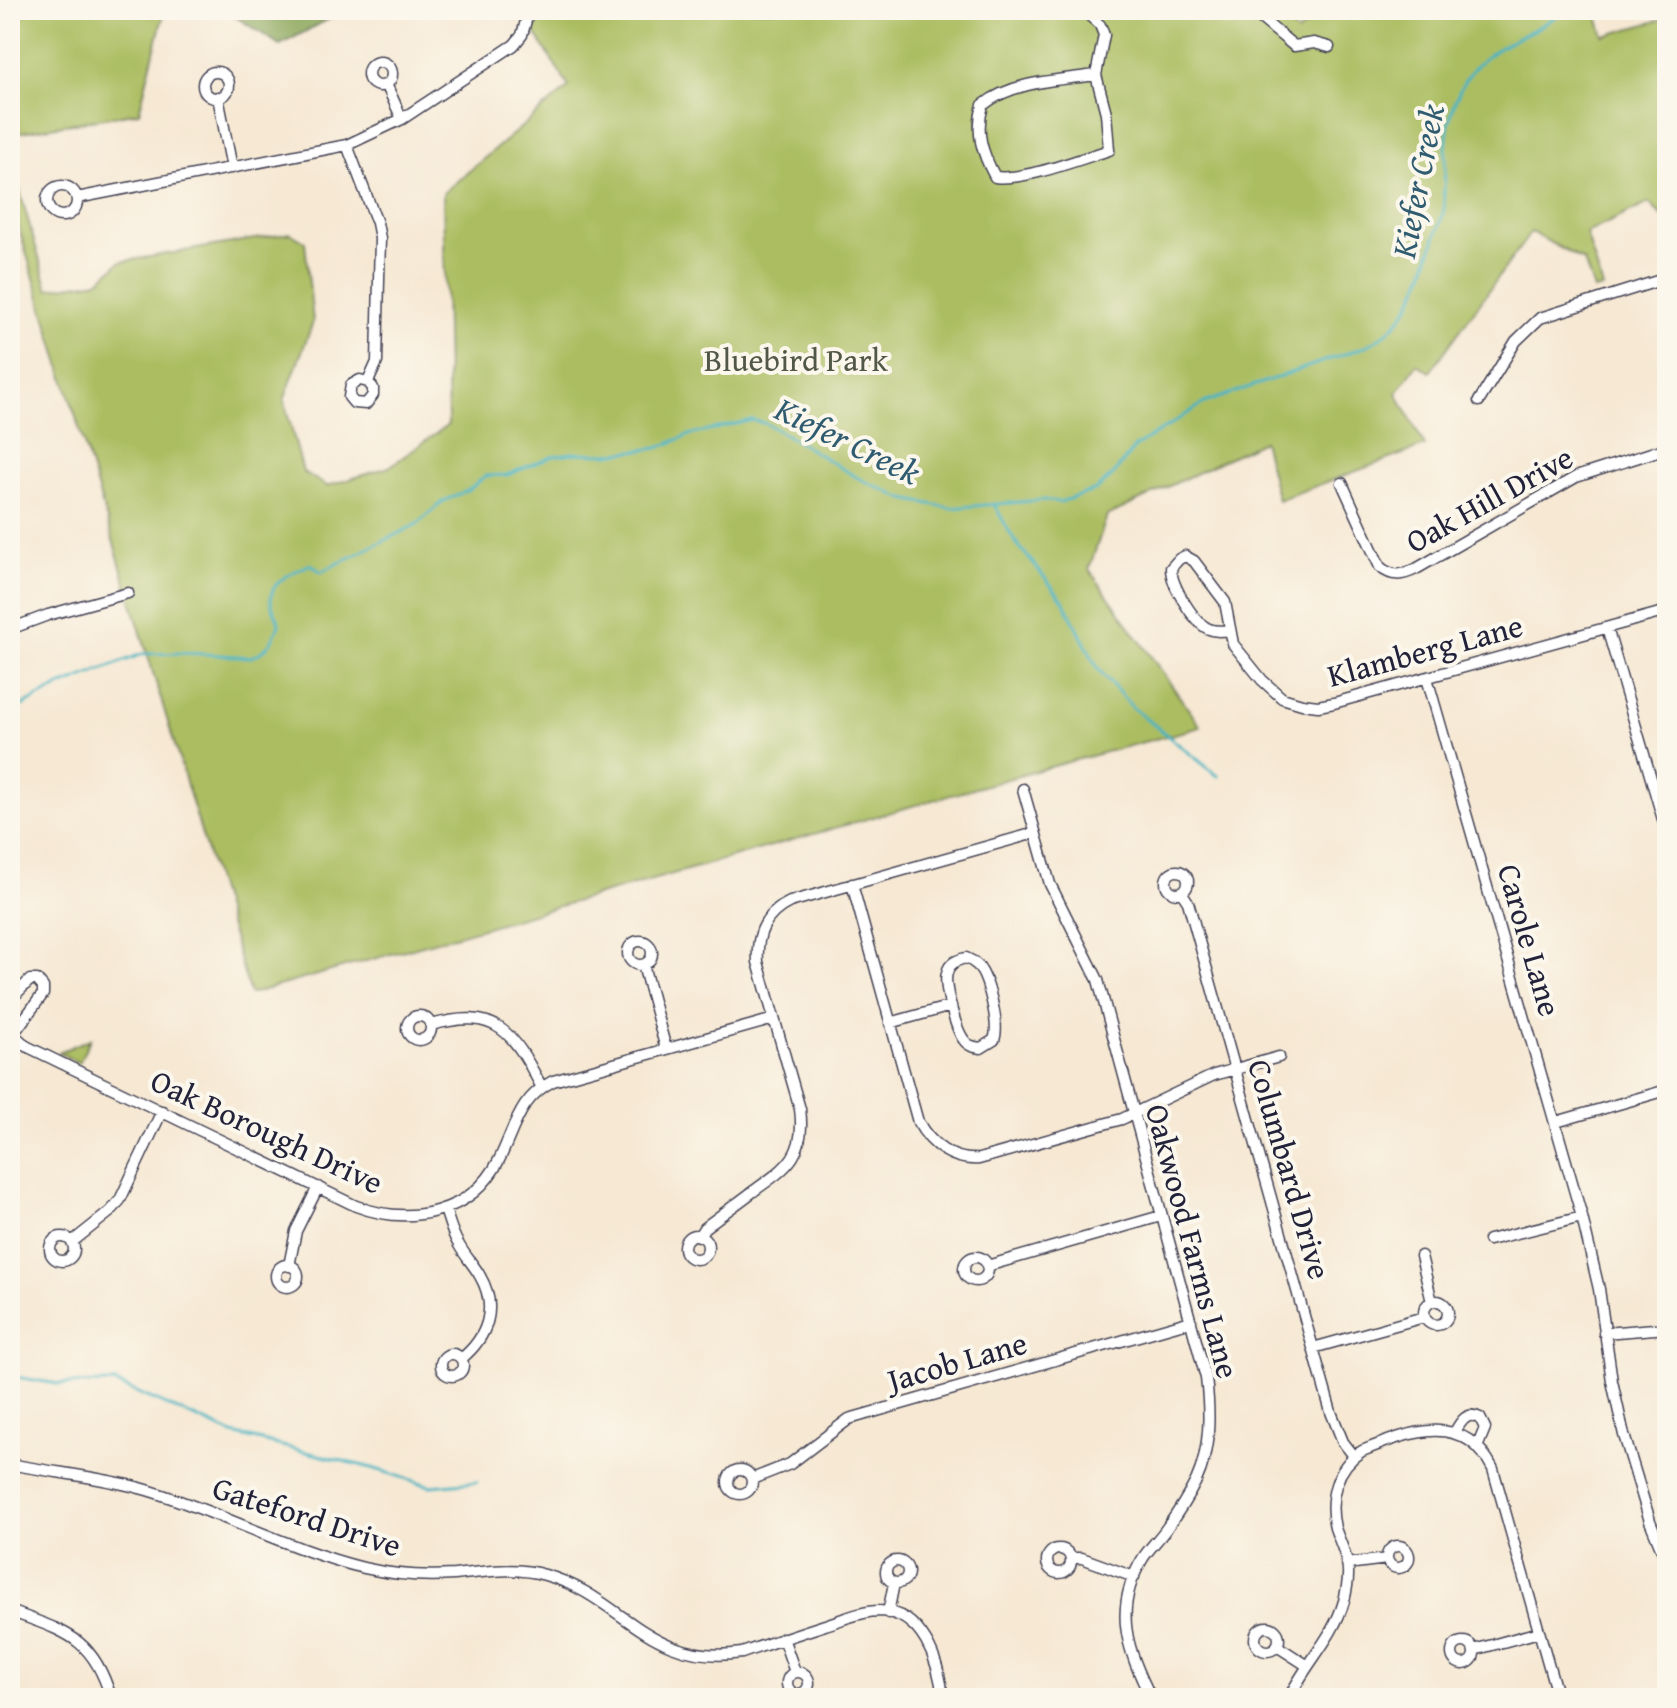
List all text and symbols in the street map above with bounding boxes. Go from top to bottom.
water label: Kiefer Creek [1378,99,1456,263]
park label: Bluebird Park [704,336,889,383]
water label: Kiefer Creek [766,383,929,496]
street label: Oak Hill Drive [1397,434,1581,564]
street label: Klamberg Lane [1322,601,1528,699]
street label: Carole Lane [1486,858,1574,1022]
street label: Columbard Drive [1236,1054,1344,1284]
street label: Oak Borough Drive [143,1057,391,1205]
street label: Oakwood Farms Lane [1134,1099,1252,1383]
street label: Jacob Lane [878,1319,1032,1404]
street label: Gateford Drive [207,1463,407,1569]

